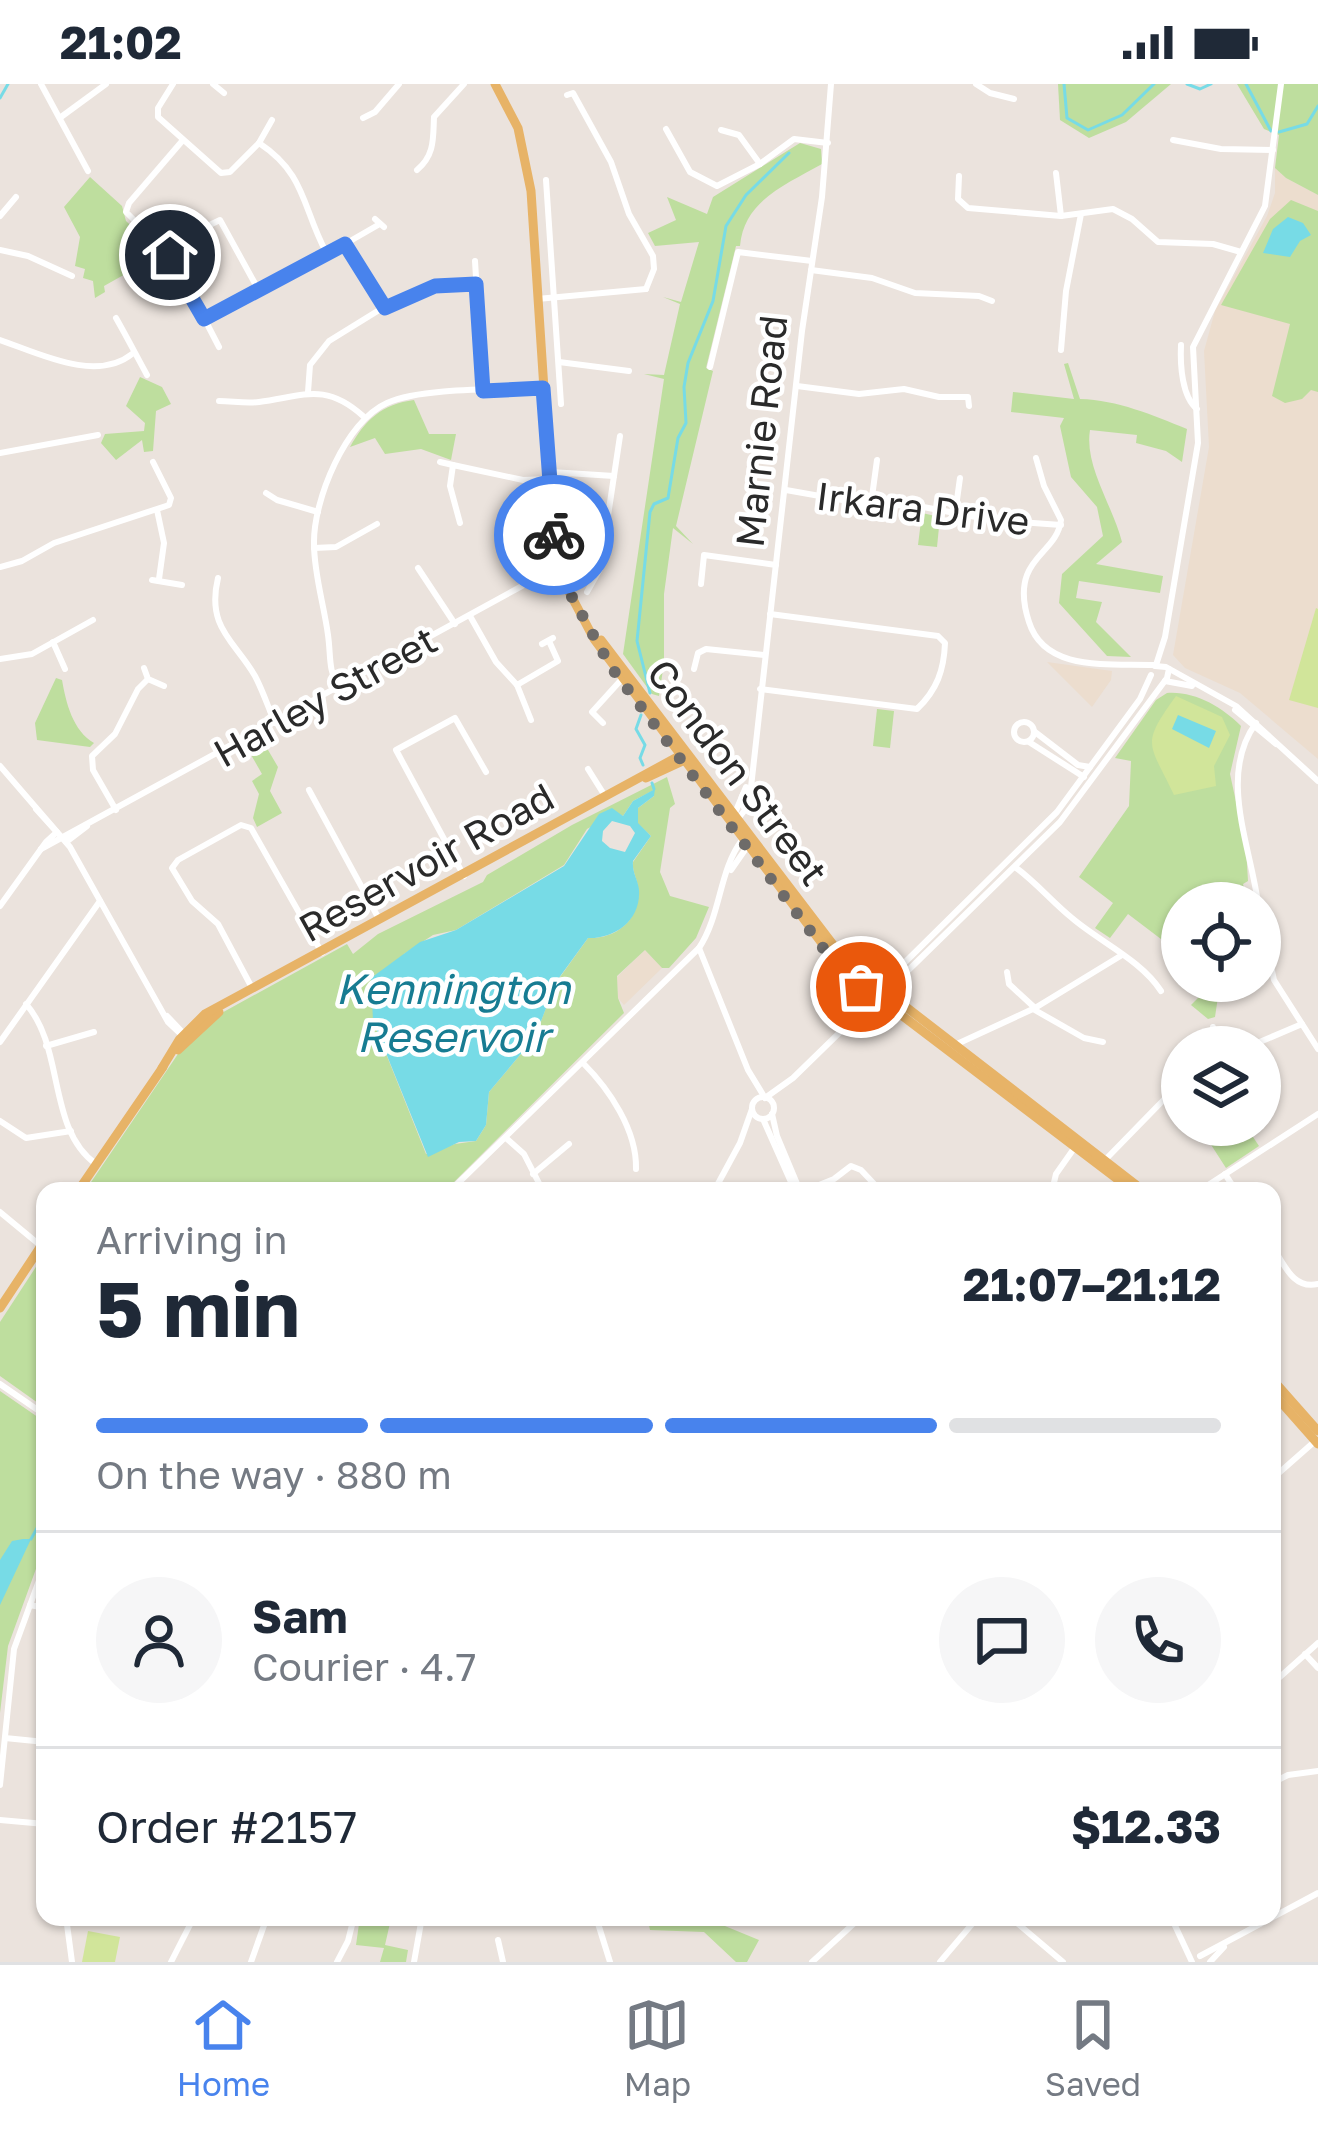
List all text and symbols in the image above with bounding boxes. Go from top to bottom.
text: 21:02 [60,15,182,69]
pin [119,204,221,306]
icon: home [137,222,203,288]
street label: Marnie Road [725,313,797,549]
street label: Irkara Drive [814,472,1032,544]
courier [494,475,614,595]
icon: bike [521,502,587,568]
street label: Harley Street [205,615,445,777]
street label: Condon Street [638,650,838,894]
street label: Reservoir Road [290,773,562,951]
map controls [1161,882,1281,1146]
button: locate [1161,882,1281,1002]
pin [810,936,912,1038]
icon: bag [828,954,894,1020]
water label: Kennington Reservoir [336,963,573,1061]
button: layers [1161,1026,1281,1146]
text: Arriving in [96,1216,287,1263]
text: 21:07–21:12 [963,1257,1221,1311]
text: 5 min [96,1261,300,1354]
text: On the way · 880 m [96,1451,452,1498]
button: person [96,1577,222,1703]
button: chat [939,1577,1065,1703]
button: phone [1095,1577,1221,1703]
text: Sam [252,1589,348,1643]
text: Courier · 4.7 [252,1643,476,1690]
text: Order #2157 [96,1799,357,1853]
text: $12.33 [1071,1799,1221,1853]
tab: Home [177,1992,270,2103]
tab: Map [624,1992,691,2103]
tab: Saved [1045,1992,1141,2103]

